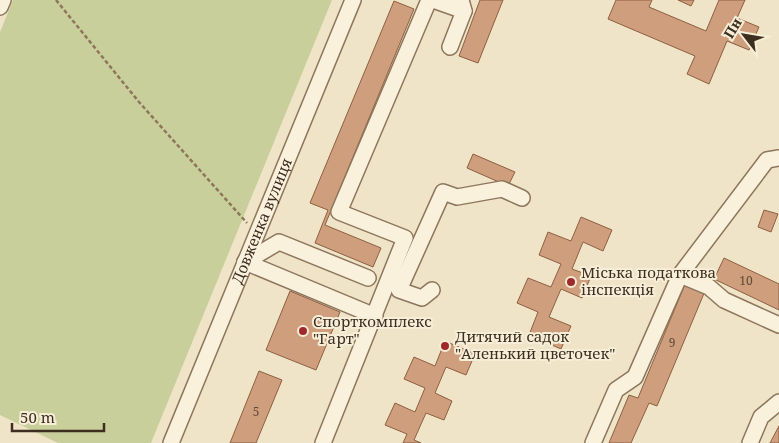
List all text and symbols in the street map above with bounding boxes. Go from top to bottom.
north arrow [719,10,769,60]
text: Пн [719,14,746,42]
street label: Довженка вулиця [227,155,296,287]
place label: Міська податкова інспекція [581,262,716,299]
house number: 10 [739,272,753,289]
marker: Міська податкова інспекція [565,276,577,288]
place label: Спорткомплекс "Гарт" [313,311,432,348]
marker: Спорткомплекс "Гарт" [297,325,309,337]
place label: Дитячий садок "Аленький цветочек" [455,326,615,363]
house number: 9 [669,334,675,351]
marker: Дитячий садок "Аленький цветочек" [439,340,451,352]
scale bar [12,400,105,432]
house number: 5 [253,403,259,420]
text: 50 m [20,407,55,427]

